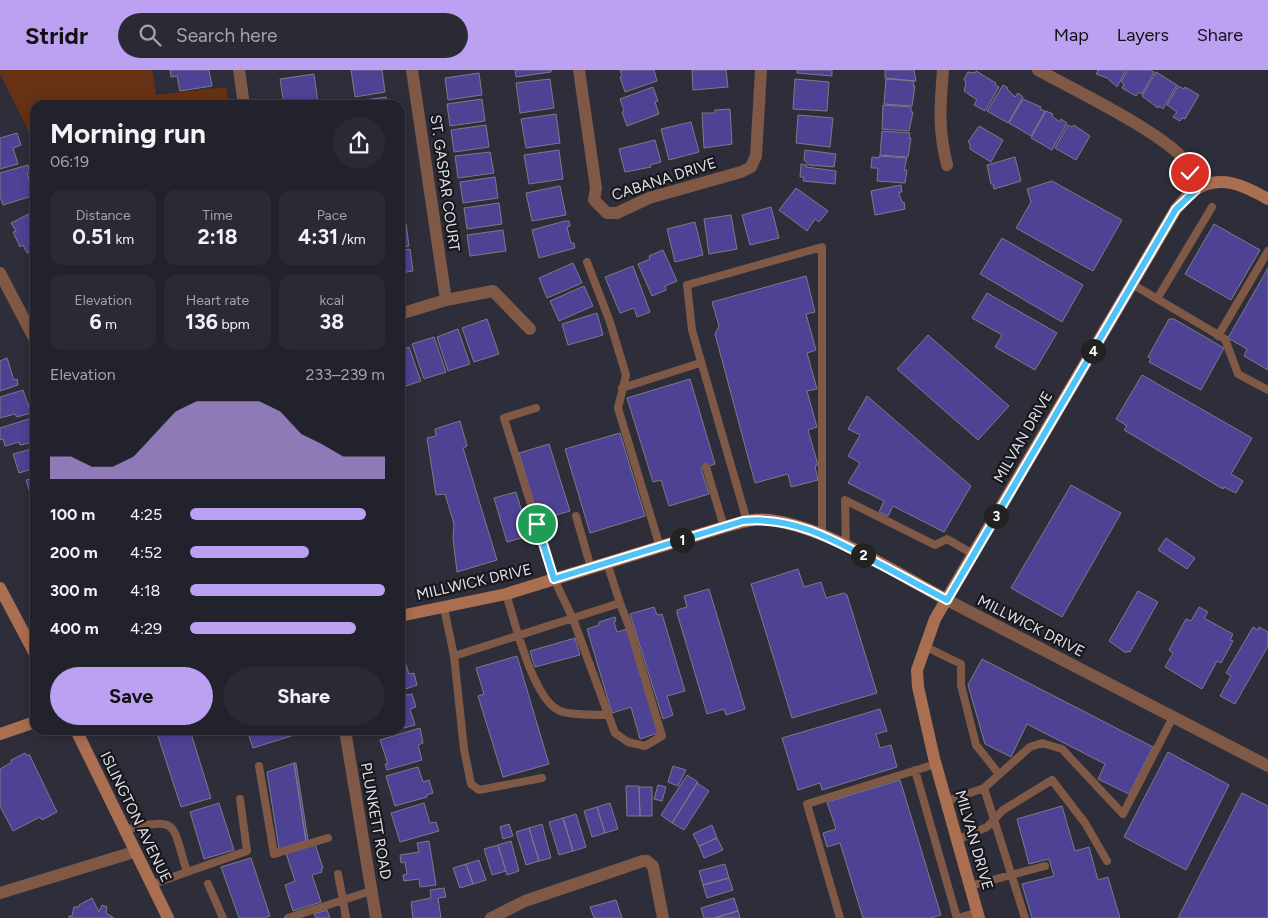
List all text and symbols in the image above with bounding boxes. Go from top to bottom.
search box [118,13,468,58]
text: Stridr [25,21,88,50]
icon: search [136,21,164,49]
text: Search here [176,24,277,47]
text: Map [1054,24,1089,46]
text: Layers [1117,24,1169,46]
text: Share [1197,24,1243,46]
street label: ST. GASPAR COURT [427,114,464,253]
text: Morning run [50,116,206,150]
button: share [333,117,385,169]
text: 06:19 [50,152,89,171]
pin [1169,152,1211,194]
street label: CABANA DRIVE [609,154,719,204]
icon: check [1176,159,1204,187]
text: Distance [76,207,131,224]
text: Time [202,207,233,224]
text: Pace [317,207,347,224]
text: 0.51 [72,224,112,249]
text: 2:18 [197,224,238,249]
text: 4:31 [298,224,338,249]
text: km [112,231,134,248]
text: /km [338,231,366,248]
text: Elevation [74,292,132,309]
text: Heart rate [186,292,249,309]
text: kcal [320,292,344,309]
text: 6 [89,309,102,334]
text: 136 [185,309,218,334]
text: 38 [320,309,344,334]
text: m [102,316,117,333]
text: bpm [218,316,250,333]
pin: 4 [1080,338,1106,364]
text: 4 [1089,343,1098,360]
text: Elevation [50,365,116,384]
text: 233–239 m [306,365,385,384]
street label: MILVAN DRIVE [989,388,1057,486]
pin [516,503,558,545]
pin: 3 [984,504,1008,528]
text: 100 m [50,505,95,524]
text: 4:25 [130,505,162,524]
text: 3 [993,508,1000,525]
icon: arrive [523,510,551,538]
pin: 1 [670,528,694,552]
text: 1 [680,532,685,549]
pin: 2 [850,542,876,568]
text: 200 m [50,543,98,562]
text: 4:52 [130,543,162,562]
text: 2 [859,547,868,564]
street label: MILLWICK DRIVE [415,560,533,604]
text: 300 m [50,581,97,600]
text: 4:18 [130,581,160,600]
street label: MILLWICK DRIVE [975,591,1087,661]
text: 400 m [50,619,99,638]
text: 4:29 [130,619,162,638]
button: Save [50,667,213,725]
button: Share [223,667,385,725]
street label: ISLINGTON AVENUE [97,749,175,885]
street label: PLUNKETT ROAD [357,761,395,881]
street label: MILVAN DRIVE [951,788,997,892]

